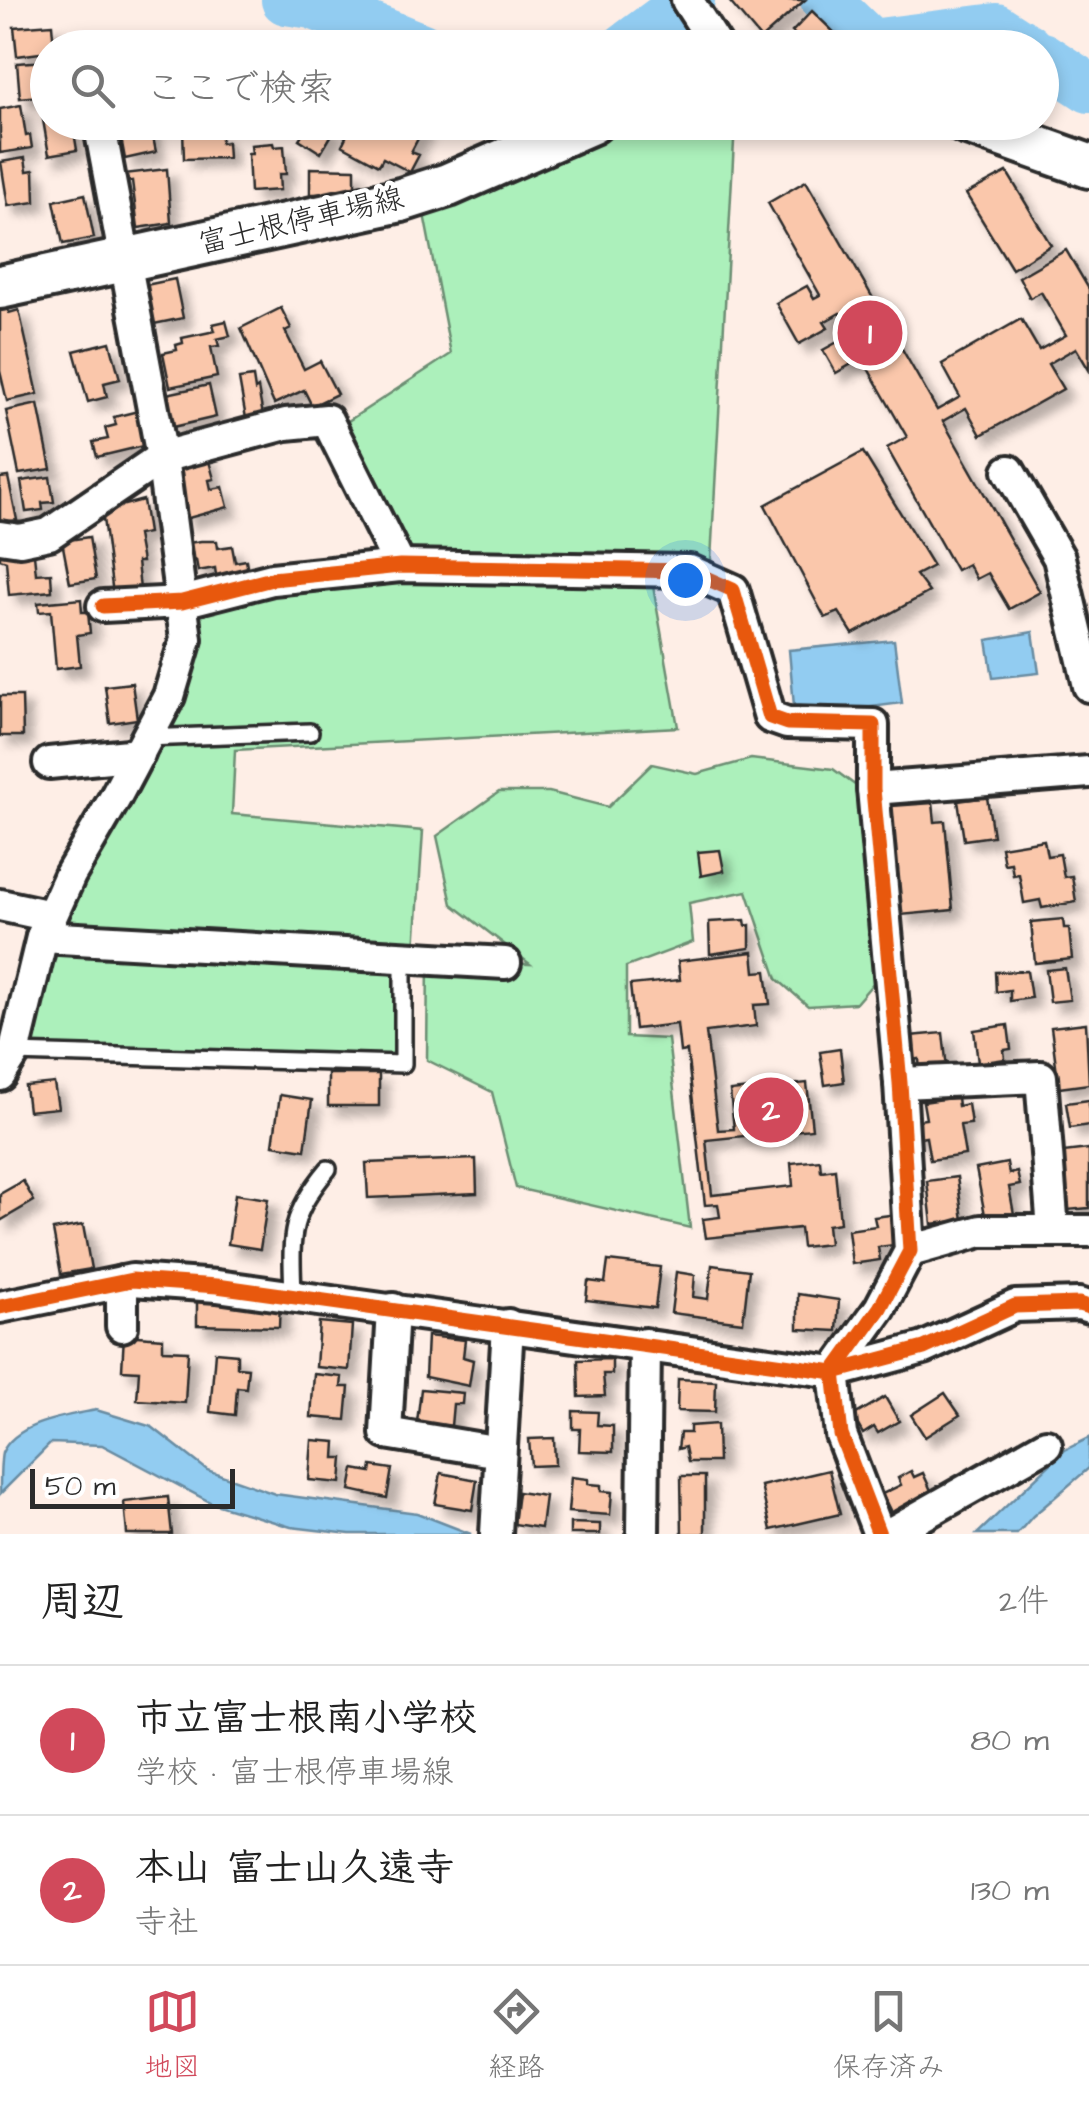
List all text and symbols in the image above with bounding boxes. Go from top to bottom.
search box [30,30,1059,140]
icon: search [65,58,120,113]
text: ここで検索 [145,63,335,115]
street label: 富士根停車場線 [194,177,408,265]
pin: 1 [838,296,902,370]
your location [660,555,711,606]
pin: 2 [738,1072,804,1148]
scale bar [30,1464,235,1508]
text: 50 m [45,1467,116,1506]
text: 周辺 [40,1574,124,1632]
text: 2件 [999,1579,1049,1624]
text: 市立富士根南小学校 [135,1693,477,1745]
text: 1 [70,1718,75,1763]
text: 80 m [970,1718,1049,1763]
text: 学校 · 富士根停車場線 [135,1750,453,1795]
text: 本山 富士山久遠寺 [135,1843,454,1895]
text: 2 [63,1868,82,1913]
text: 130 m [971,1868,1049,1913]
text: 寺社 [135,1900,199,1945]
tab: 地図 [144,1984,200,2087]
tab: 経路 [488,1984,545,2087]
tab: 保存済み [833,1984,945,2087]

